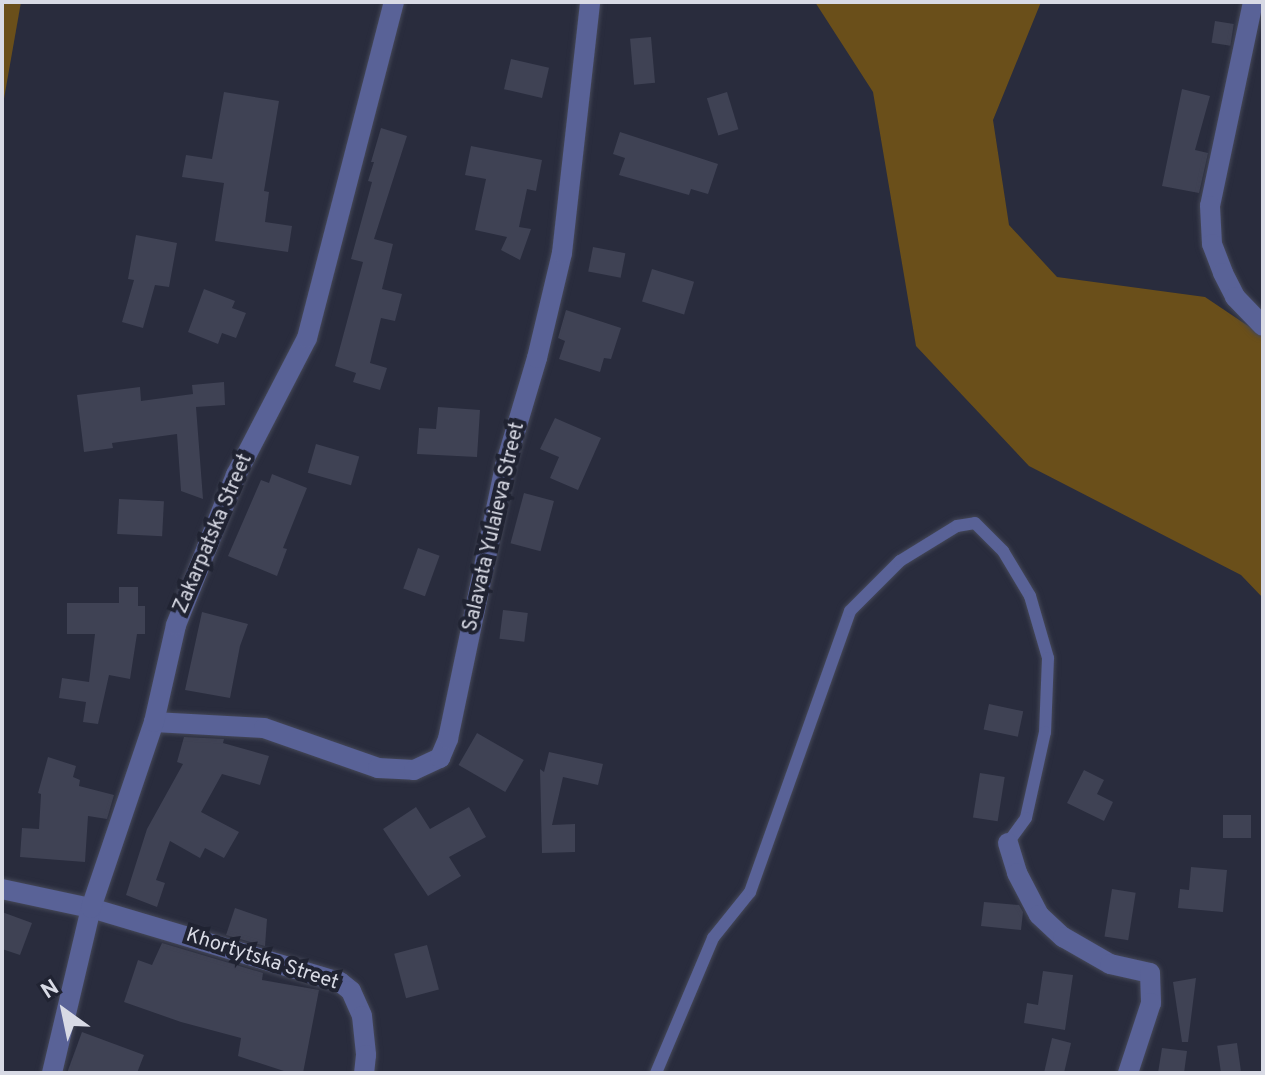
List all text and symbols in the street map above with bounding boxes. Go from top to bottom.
street label: Salavata Yulaieva Street [459,420,531,634]
street label: Zakarpatska Street [170,451,258,617]
street label: Khortytska Street [183,924,341,996]
north arrow [24,971,104,1051]
text: N [37,975,65,1006]

